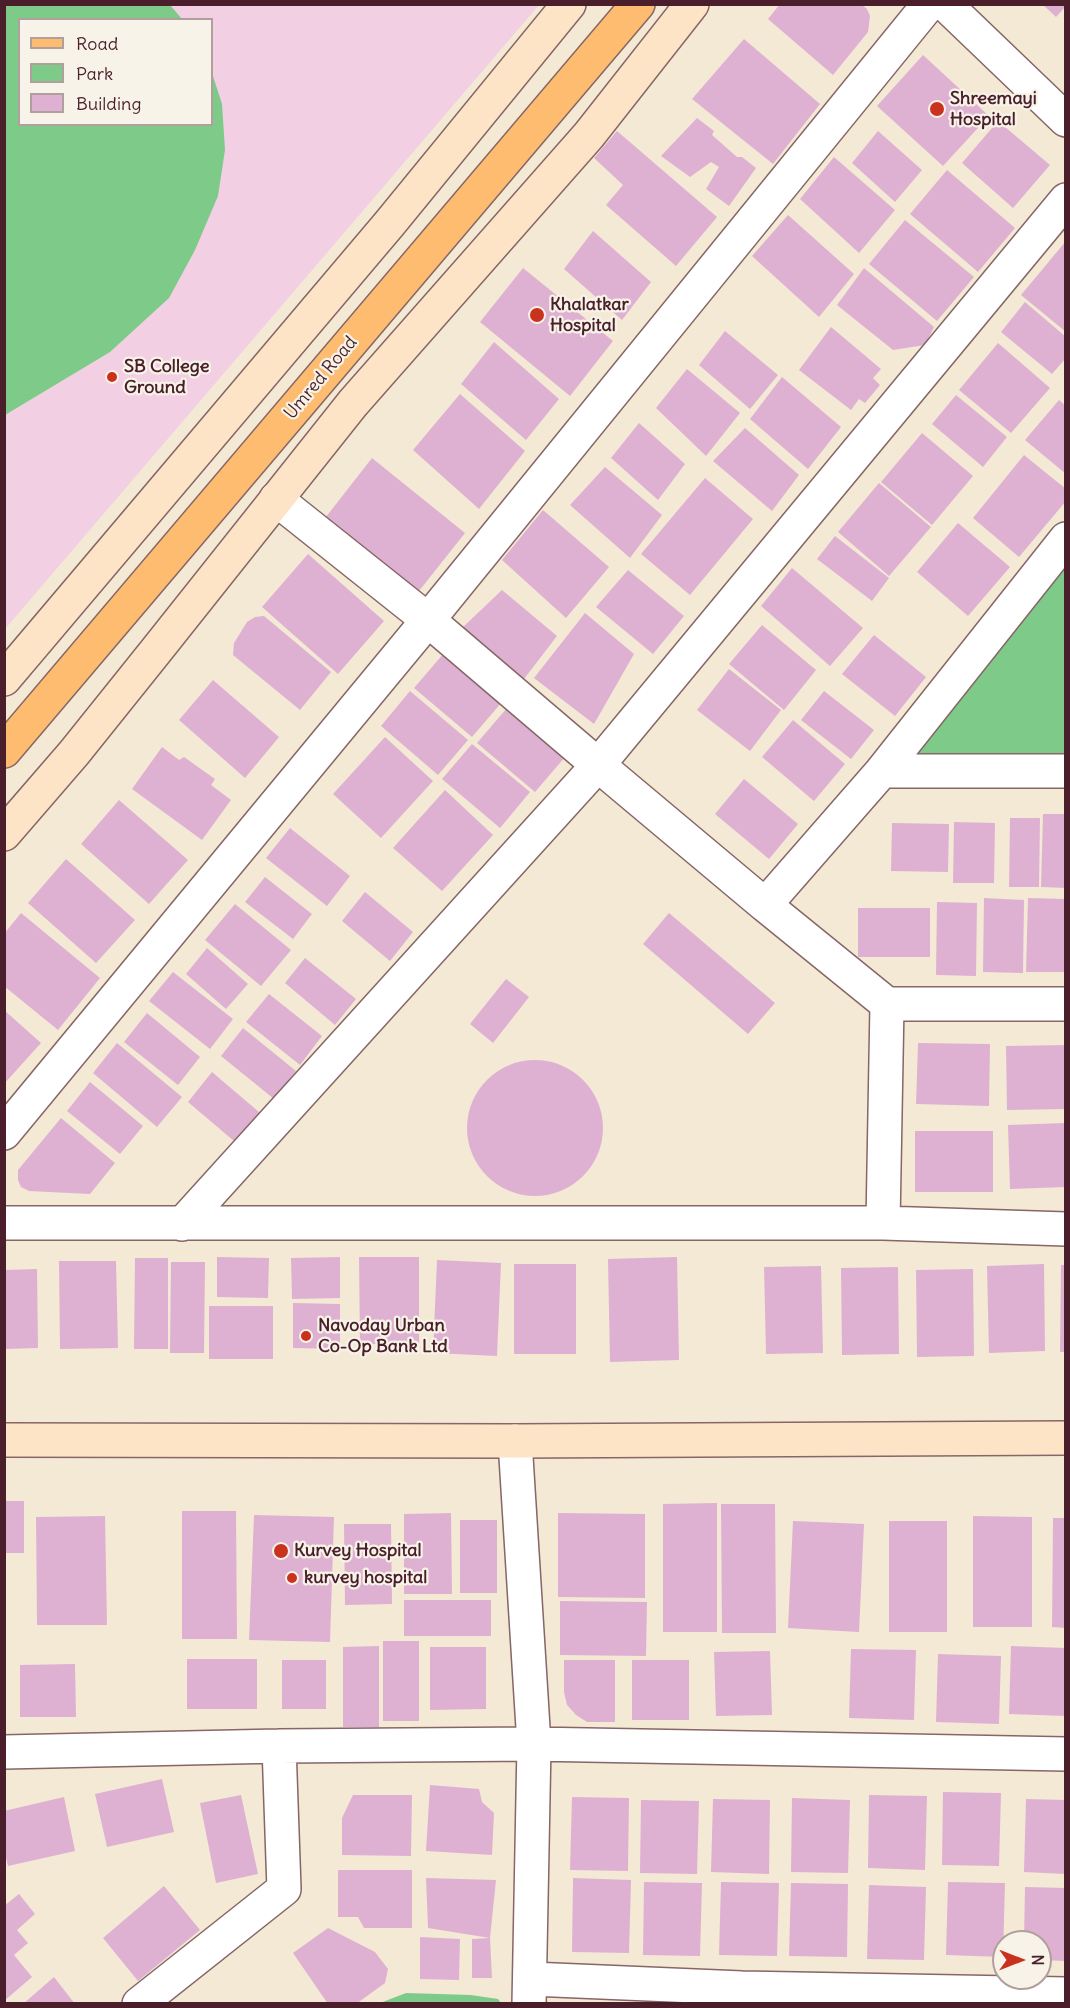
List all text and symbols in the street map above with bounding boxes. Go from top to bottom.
legend [18,18,213,126]
text: Road [76,32,118,55]
text: Park [76,62,113,85]
place label: Shreemayi Hospital [950,88,1037,130]
text: Building [76,92,141,115]
marker: Shreemayi Hospital [928,100,946,118]
place label: Khalatkar Hospital [550,294,629,336]
marker: Khalatkar Hospital [528,306,546,324]
street label: Umred Road [280,332,362,424]
place label: SB College Ground [124,356,209,398]
marker: SB College Ground [105,370,119,384]
place label: Navoday Urban Co-Op Bank Ltd [318,1315,448,1358]
marker: Navoday Urban Co-Op Bank Ltd [299,1329,313,1343]
place label: Kurvey Hospital [294,1540,422,1562]
marker: Kurvey Hospital [272,1542,290,1560]
place label: kurvey hospital [304,1567,427,1589]
marker: kurvey hospital [285,1571,299,1585]
north arrow [992,1930,1052,1990]
text: N [1028,1954,1048,1966]

